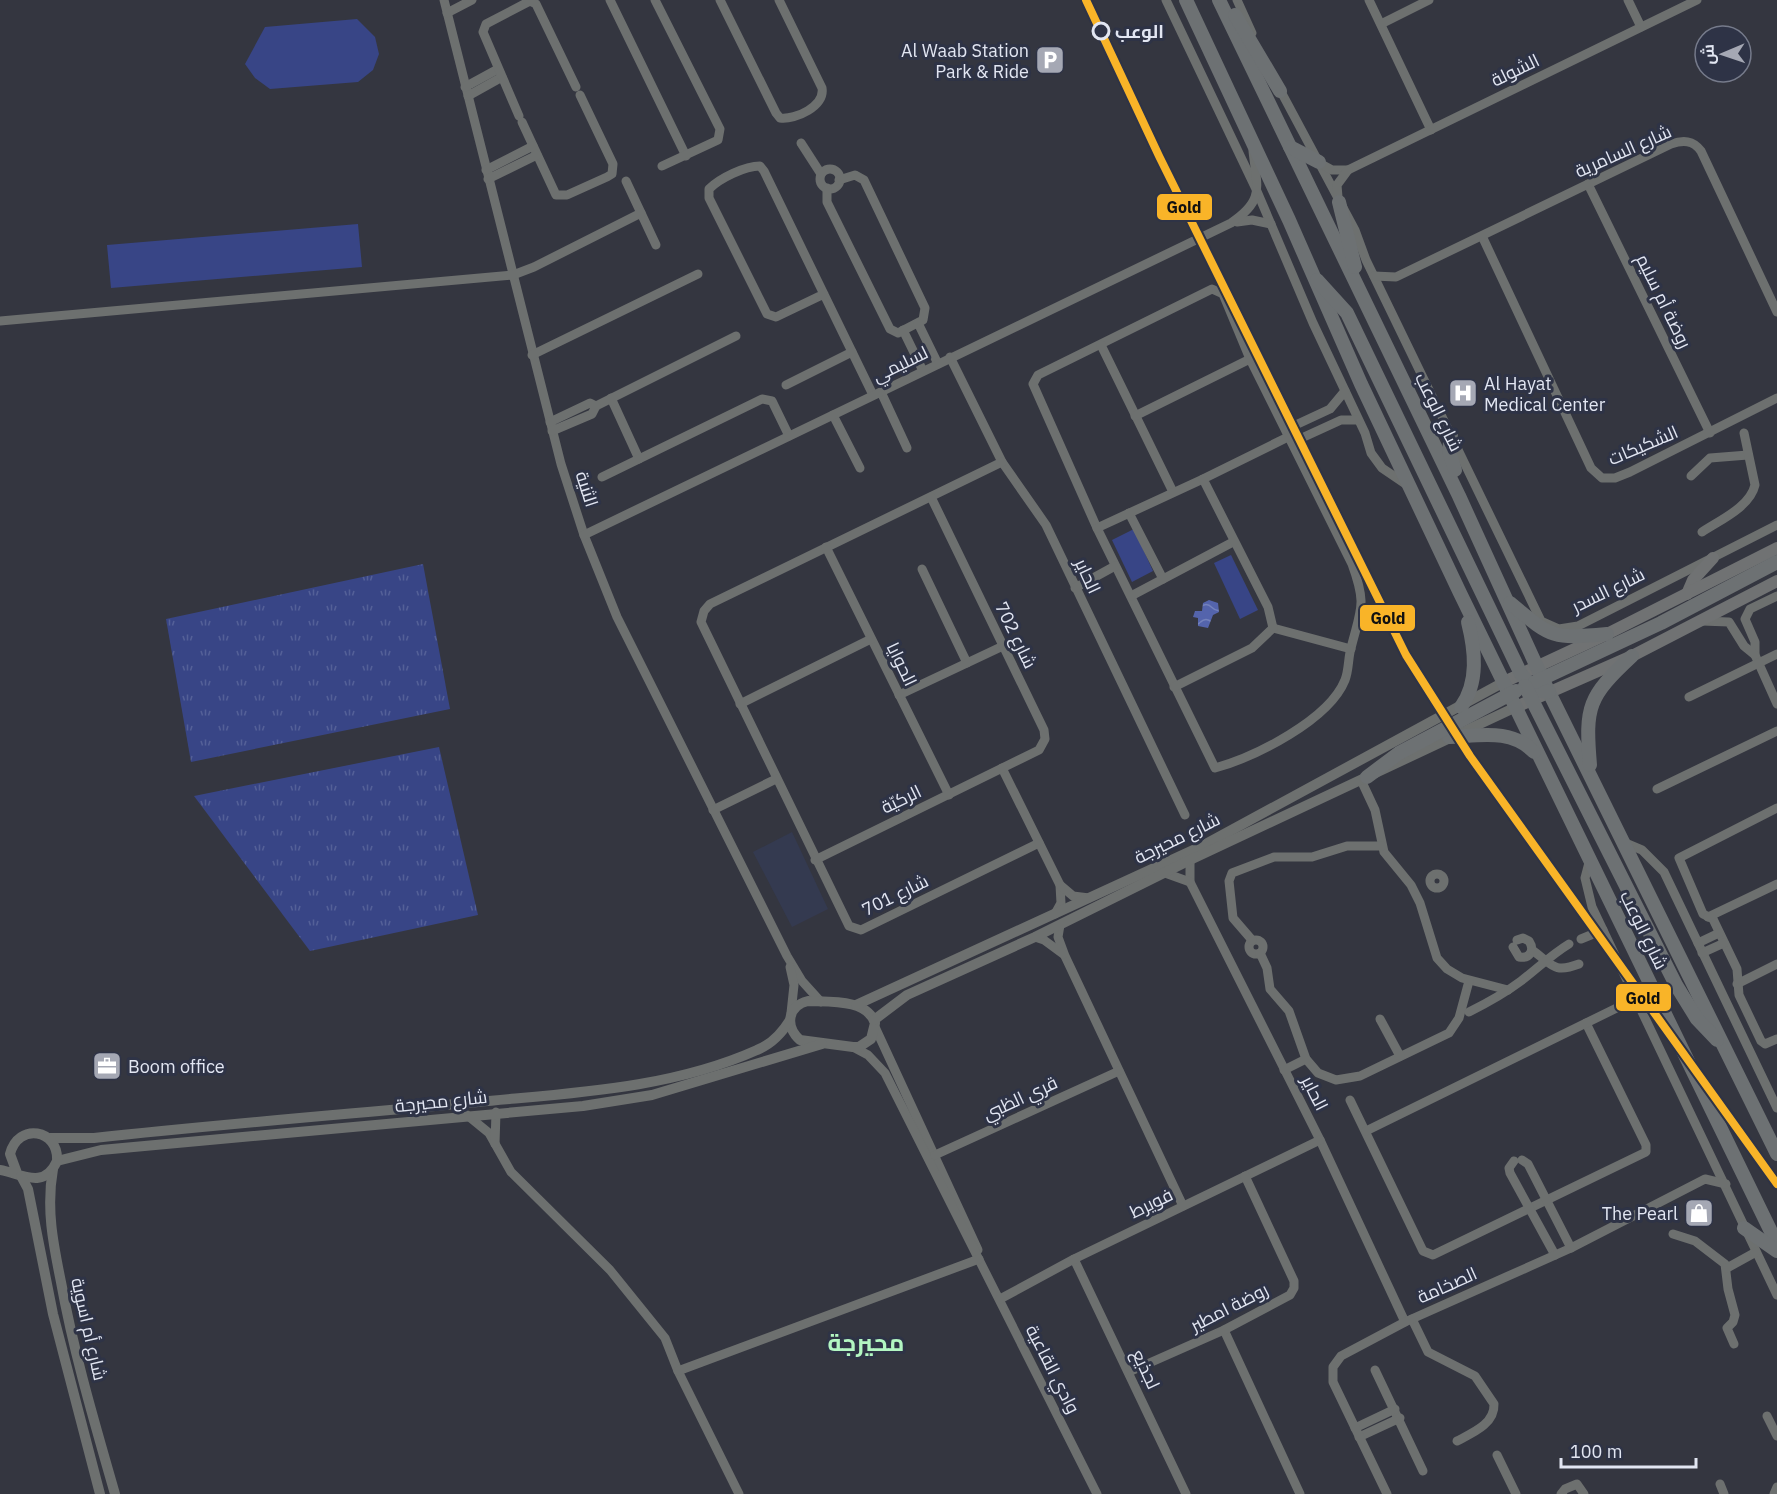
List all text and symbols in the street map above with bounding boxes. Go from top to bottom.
place label: الوعب [1115,20,1164,43]
marker: الوعب [1092,22,1110,40]
north arrow [1693,24,1753,84]
place label: Al Waab Station Park & Ride [901,39,1029,83]
parking icon: Al Waab Station Park & Ride [1034,44,1066,76]
text: ش [1698,44,1718,65]
street label: الشولة [1487,48,1543,92]
street label: شارع السامرية [1571,119,1675,183]
line badge: Gold [1156,193,1213,221]
text: Gold [1166,197,1202,217]
street label: روضة أم سليم [1630,250,1697,352]
street label: لسليمي [868,341,933,390]
street label: شارع الوعب [1409,369,1468,456]
place label: Al Hayat Medical Center [1484,372,1606,416]
hospital icon: Al Hayat Medical Center [1447,377,1479,409]
street label: الشكيكات [1605,420,1681,470]
street label: الثنية [570,468,604,510]
street label: الحاير [1070,554,1106,597]
street label: شارع السدر [1567,562,1649,619]
street label: شارع 702 [989,598,1042,673]
line badge: Gold [1359,604,1416,632]
text: Gold [1370,608,1406,628]
street label: الحوايا [882,638,922,690]
street label: الركيّة [877,779,925,819]
street label: شارع محيرجة [1130,807,1224,870]
street label: شارع 701 [858,869,933,922]
street label: شارع الوعب [1614,887,1673,974]
line badge: Gold [1615,983,1672,1012]
text: Gold [1625,988,1661,1008]
office icon: Boom office [91,1050,123,1082]
place label: Boom office [128,1055,225,1078]
street label: قري الظبي [979,1071,1062,1128]
street label: الحاير [1296,1071,1333,1114]
street label: شارع محيرجة [394,1085,488,1118]
street label: فويرط [1126,1183,1176,1223]
shop icon: The Pearl [1683,1197,1715,1229]
place label: The Pearl [1602,1202,1678,1225]
street label: الصخامة [1413,1262,1481,1308]
street label: شارع أم اسوية [65,1275,112,1383]
street label: روضة امطير [1185,1278,1272,1337]
street label: وادي القاعية [1018,1321,1085,1419]
district label: محيرجة [828,1326,904,1358]
street label: لجذيع [1126,1345,1165,1393]
scale bar [1561,1431,1696,1469]
text: 100 m [1570,1440,1622,1463]

